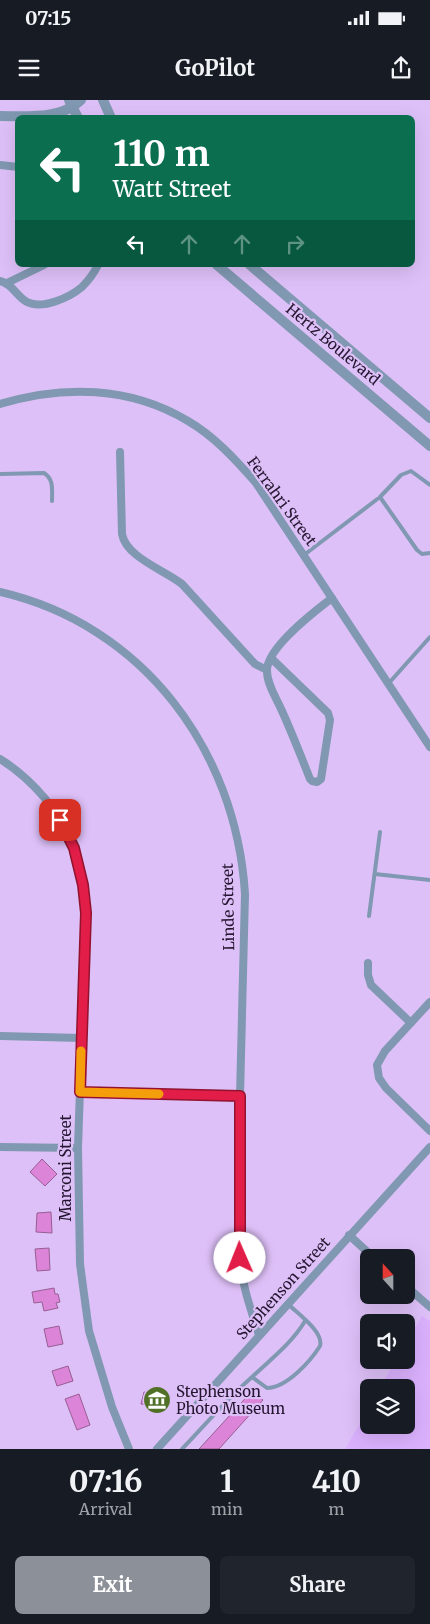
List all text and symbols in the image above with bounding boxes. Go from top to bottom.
text: 07:15 [25,6,71,30]
icon: menu [15,54,43,82]
text: GoPilot [175,54,255,82]
icon: share [387,54,415,82]
text: 110 m [113,132,210,176]
icon: left [30,135,95,200]
text: Watt Street [113,175,231,203]
icon: left [122,230,150,258]
icon: ahead [175,230,203,258]
icon: ahead [228,230,256,258]
icon: right [281,230,309,258]
street label: Hertz Boulevard [282,299,384,389]
street label: Ferrahri Street [243,453,321,550]
pin [39,799,81,841]
icon: arrive [46,806,74,834]
street label: Linde Street [218,863,238,951]
street label: Marconi Street [56,1115,75,1221]
position arrow [213,1231,265,1283]
street label: Stephenson Street [232,1233,334,1343]
north arrow [360,1249,415,1304]
map controls [360,1249,415,1434]
button: sound [360,1314,415,1369]
button: layers [360,1379,415,1434]
place label: Stephenson Photo Museum [176,1382,285,1418]
museum icon: Stephenson Photo Museum [142,1385,172,1415]
text: 07:16 [69,1462,142,1500]
text: 1 [220,1462,234,1500]
text: 410 [312,1462,361,1500]
text: Arrival [79,1499,132,1519]
text: min [211,1499,243,1519]
text: m [328,1499,344,1519]
button: Exit [15,1556,210,1614]
button: Share [220,1556,415,1614]

